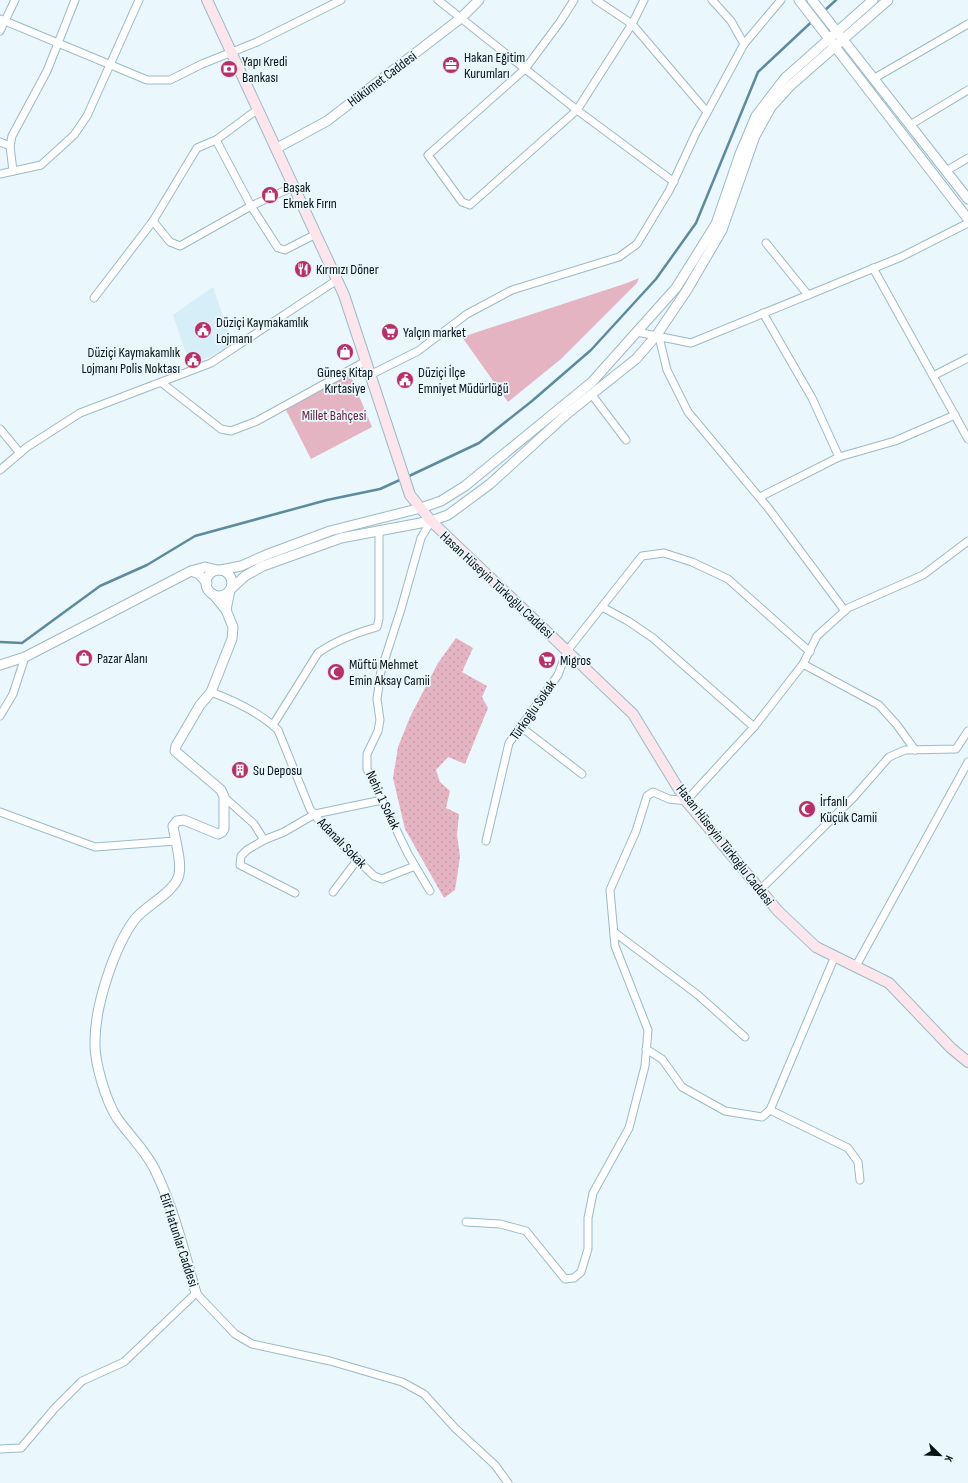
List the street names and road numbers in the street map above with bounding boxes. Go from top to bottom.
street label: Hükümet Caddesi [344,47,420,111]
street label: Hasan Hüseyin Türkoğlu Caddesi [437,528,557,642]
street label: Türkoğlu Sokak [506,676,560,743]
street label: Nehir 1 Sokak [362,768,404,833]
street label: Hasan Hüseyin Türkoğlu Caddesi [672,781,778,909]
street label: Adanalı Sokak [313,813,371,872]
street label: Elif Hatunlar Caddesi [156,1191,202,1289]

